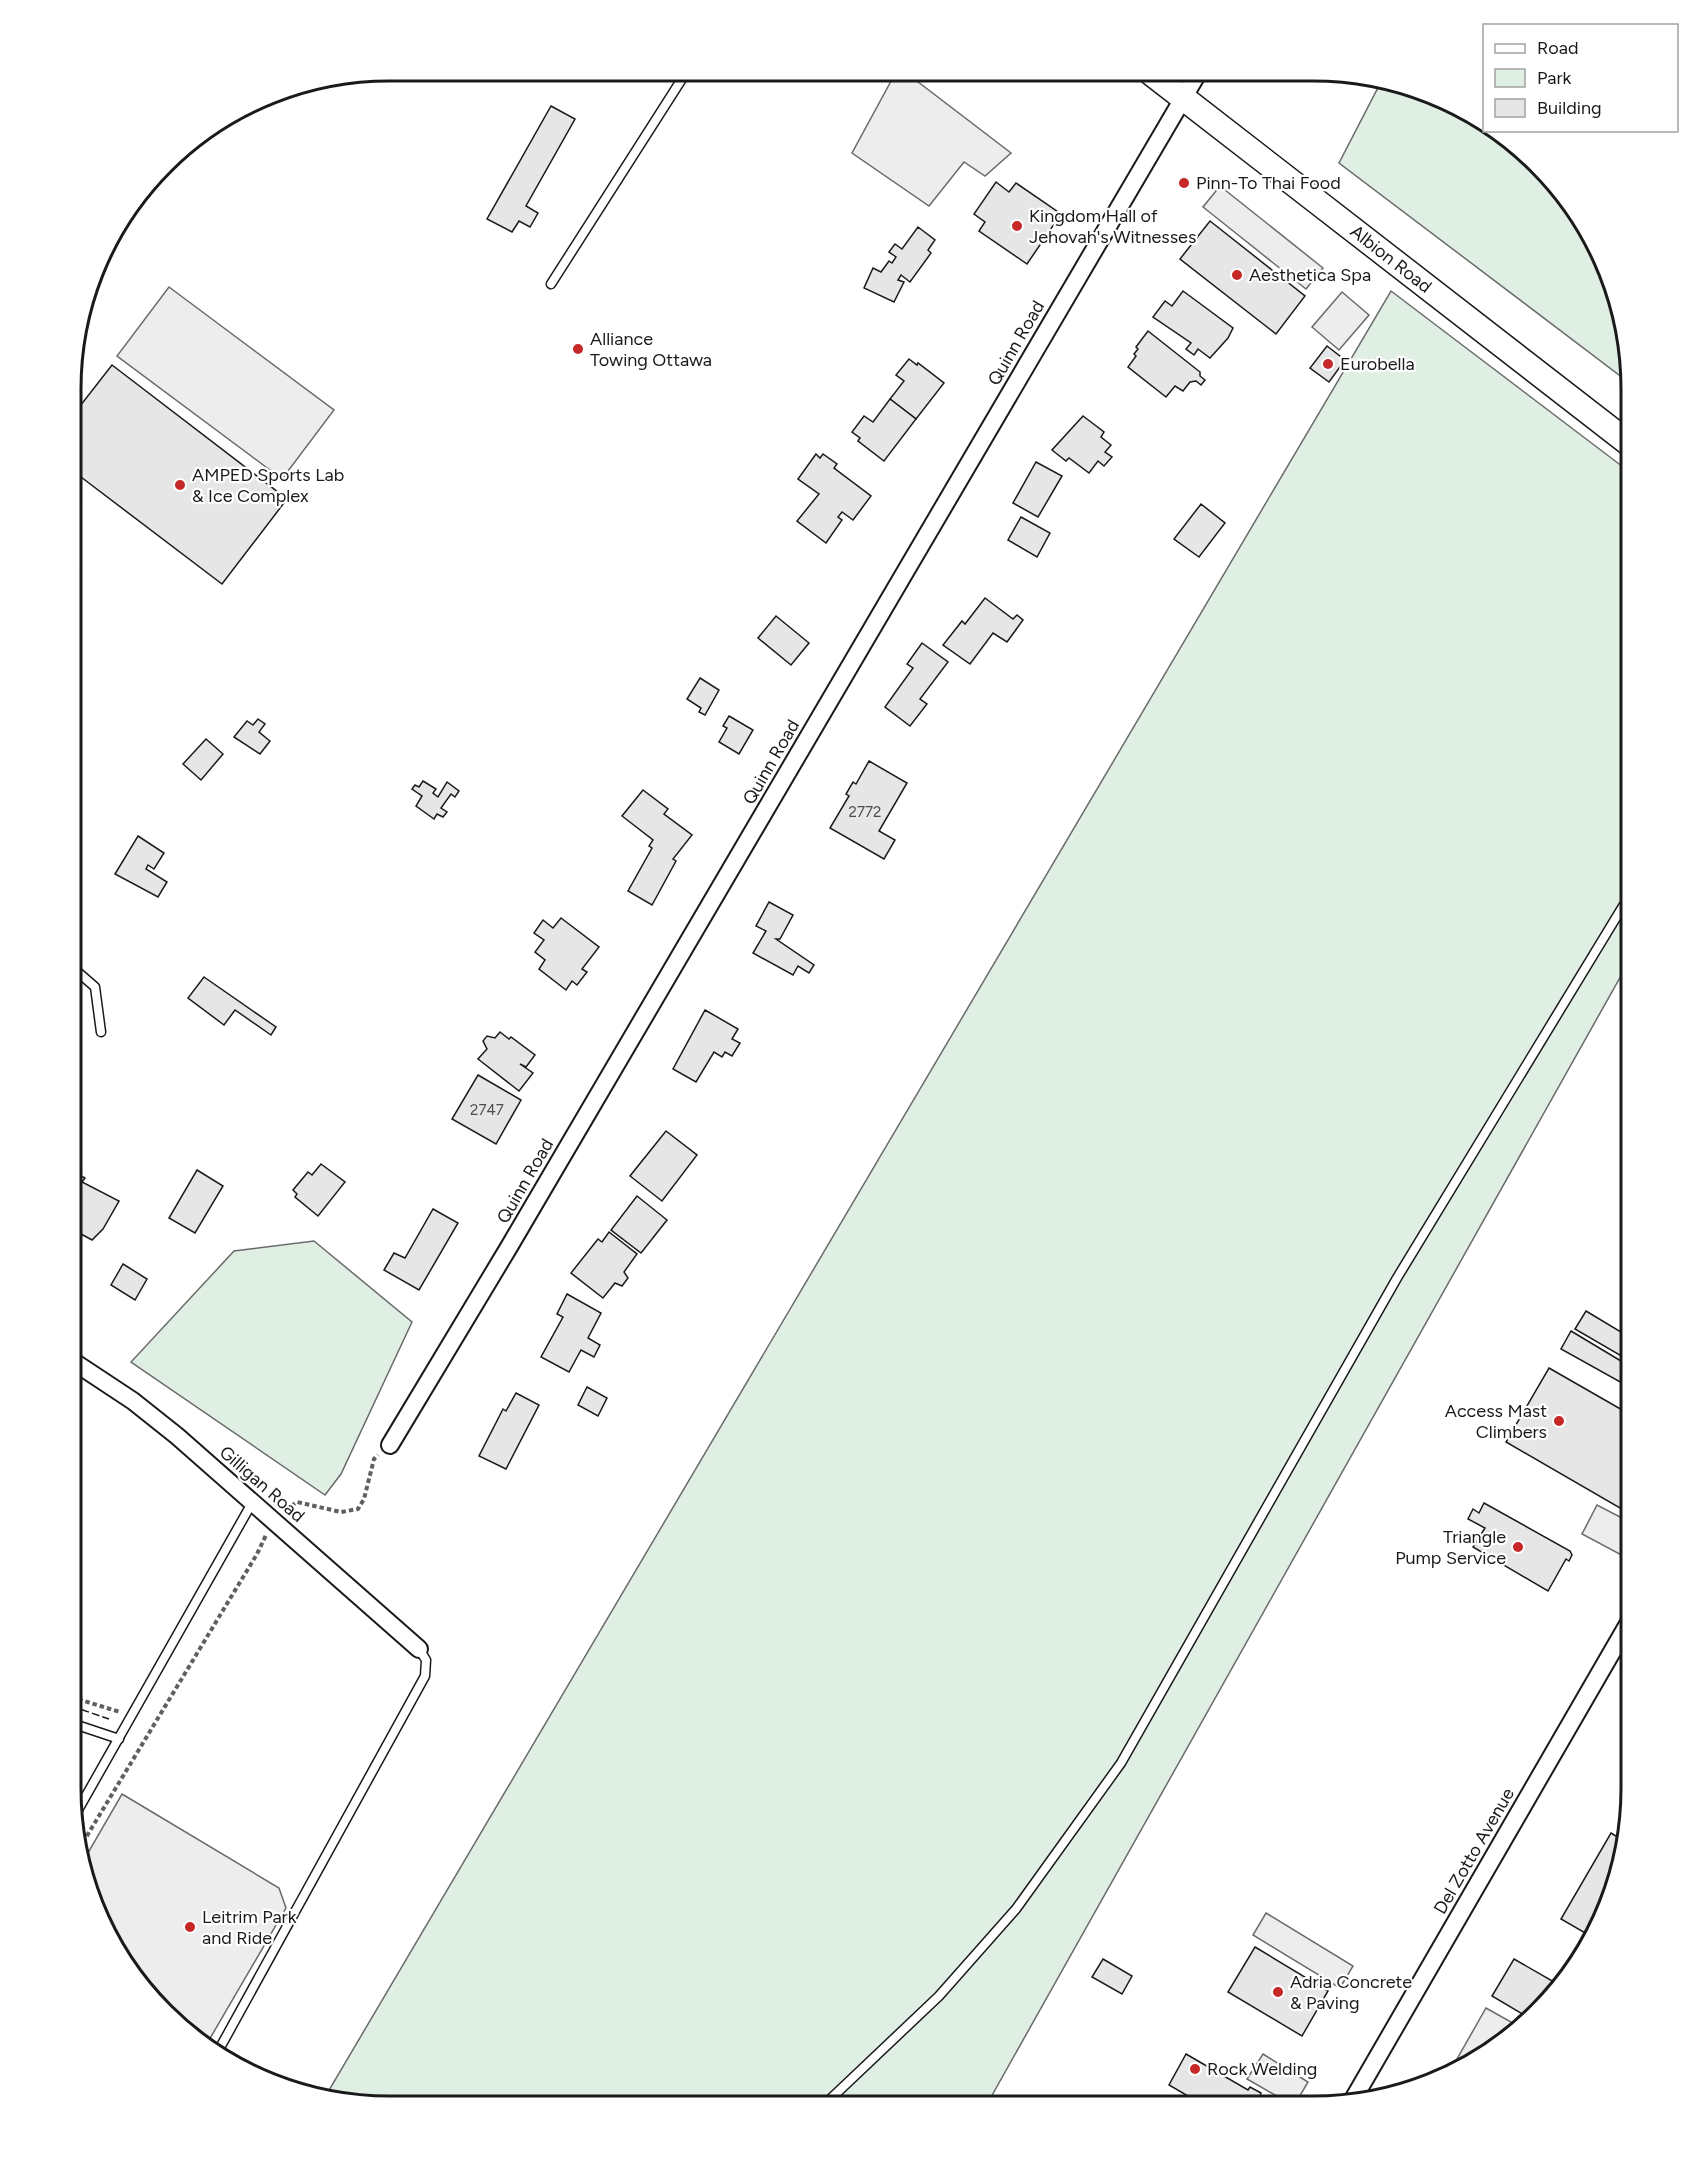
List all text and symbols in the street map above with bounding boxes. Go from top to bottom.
legend [1483,24,1678,132]
text: Road [1537,37,1578,59]
text: Park [1537,67,1572,89]
text: Building [1537,97,1602,119]
place label: Pinn-To Thai Food [1196,172,1341,194]
marker: Pinn-To Thai Food [1177,176,1191,190]
place label: Kingdom Hall of Jehovah's Witnesses [1029,205,1196,248]
marker: Kingdom Hall of Jehovah's Witnesses [1010,219,1024,233]
street label: Albion Road [1346,220,1436,298]
place label: Aesthetica Spa [1249,264,1371,286]
marker: Aesthetica Spa [1230,268,1244,282]
street label: Quinn Road [983,297,1049,389]
place label: Alliance Towing Ottawa [590,328,712,371]
marker: Alliance Towing Ottawa [571,342,585,356]
place label: Eurobella [1340,353,1415,375]
marker: Eurobella [1321,357,1335,371]
place label: AMPED Sports Lab & Ice Complex [192,464,344,507]
marker: AMPED Sports Lab & Ice Complex [173,478,187,492]
street label: Quinn Road [738,716,804,808]
house number: 2772 [849,803,881,821]
house number: 2747 [470,1101,504,1119]
street label: Quinn Road [492,1135,558,1227]
place label: Access Mast Climbers [1445,1400,1547,1443]
marker: Access Mast Climbers [1552,1414,1566,1428]
street label: Gilligan Road [215,1441,309,1527]
place label: Triangle Pump Service [1395,1526,1506,1569]
marker: Triangle Pump Service [1511,1540,1525,1554]
street label: Del Zotto Avenue [1429,1784,1519,1918]
place label: Leitrim Park and Ride [202,1906,297,1949]
marker: Leitrim Park and Ride [183,1920,197,1934]
place label: Adria Concrete & Paving [1290,1971,1412,2014]
marker: Adria Concrete & Paving [1271,1985,1285,1999]
place label: Rock Welding [1207,2058,1317,2080]
marker: Rock Welding [1188,2062,1202,2076]

